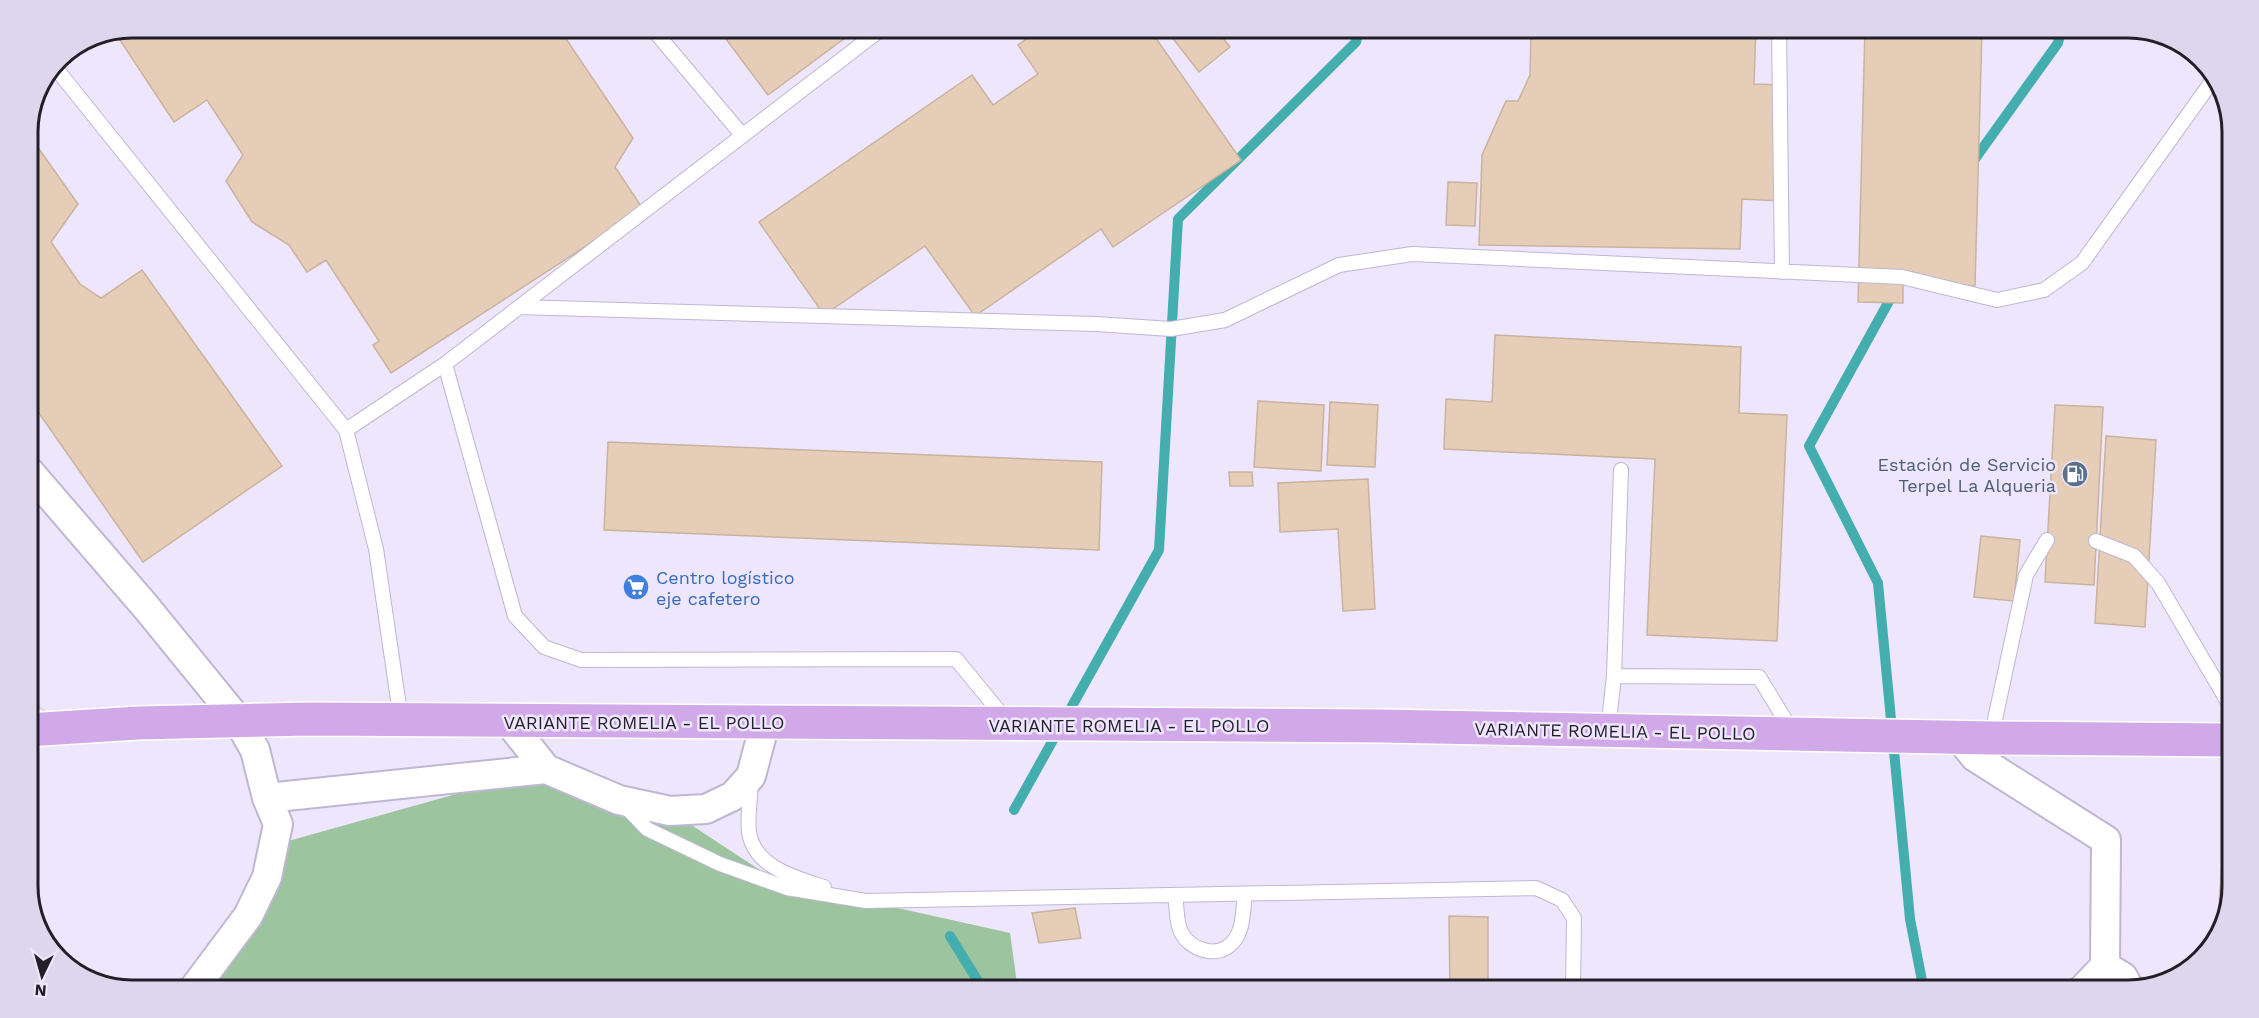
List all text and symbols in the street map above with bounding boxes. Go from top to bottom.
place label: Estación de Servicio Terpel La Alqueria [1877,454,2056,496]
fuel station icon: Estación de Servicio Terpel La Alqueria [2060,459,2090,489]
place label: Centro logístico eje cafetero [656,567,795,609]
supermarket icon: Centro logístico eje cafetero [621,572,651,602]
street label: VARIANTE ROMELIA - EL POLLO [503,712,785,733]
street label: VARIANTE ROMELIA - EL POLLO [988,715,1270,736]
street label: VARIANTE ROMELIA - EL POLLO [1474,718,1756,744]
north arrow [12,946,72,1006]
text: N [34,980,47,1000]

